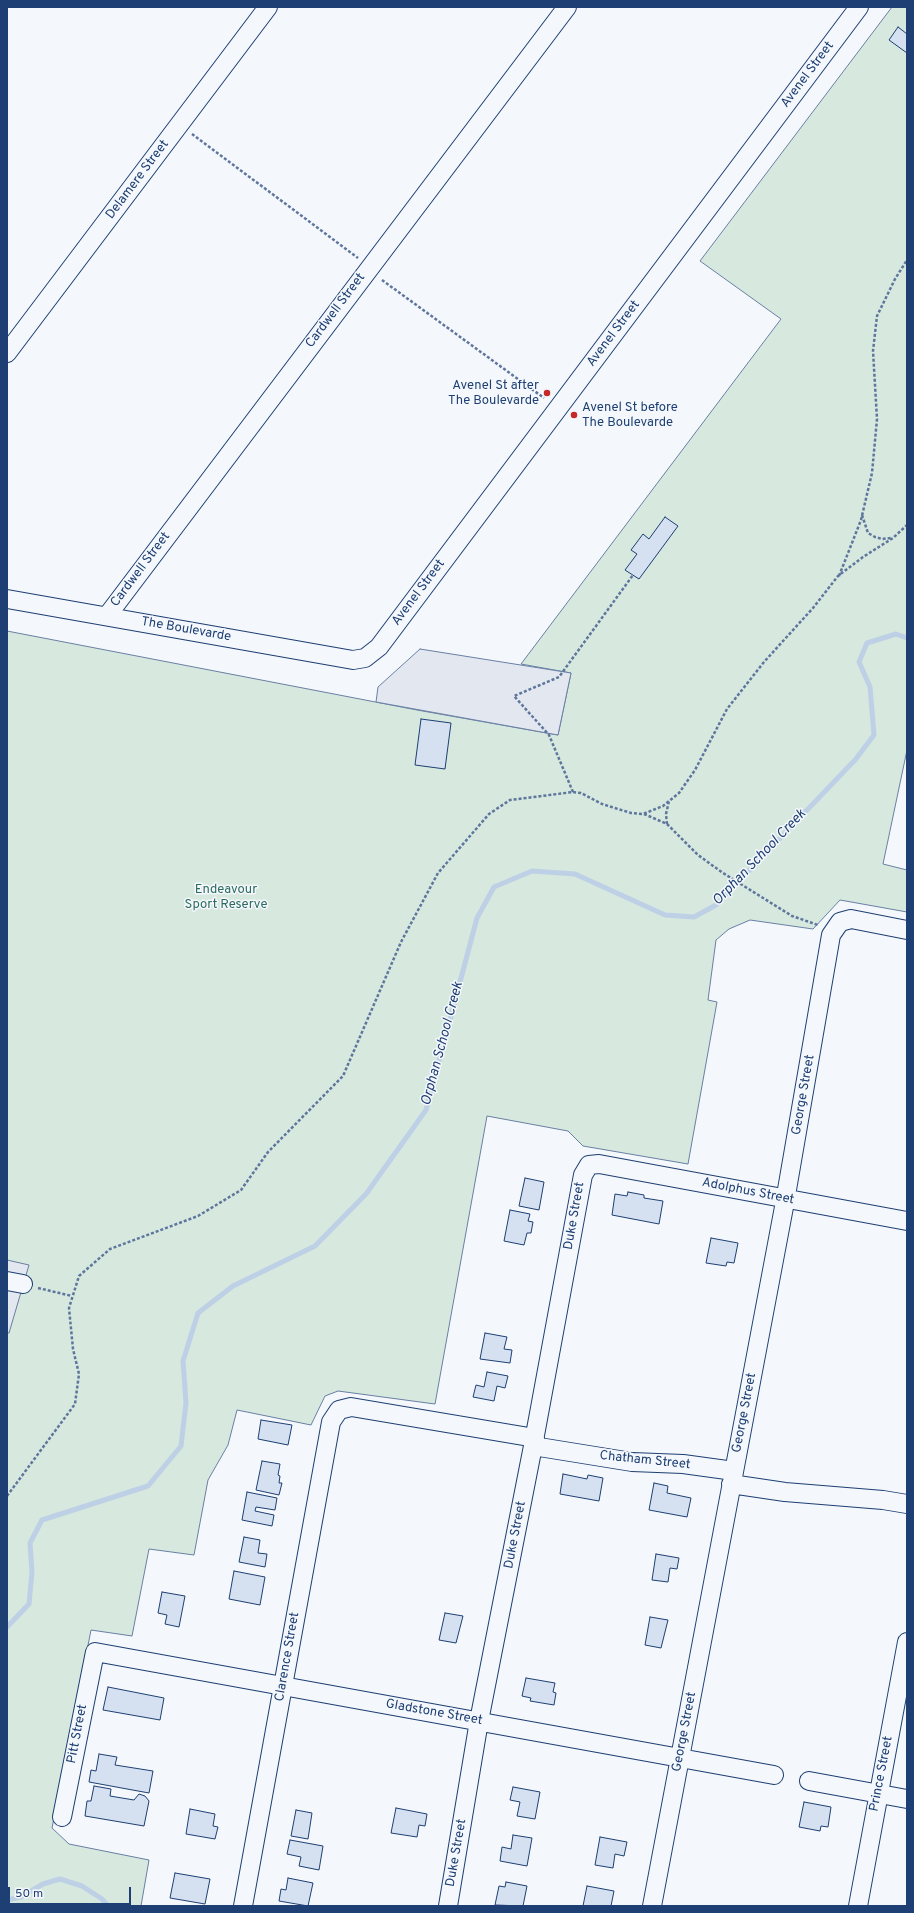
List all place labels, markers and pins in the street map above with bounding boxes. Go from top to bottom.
place label: Avenel St after The Boulevarde [448,378,539,409]
marker: Avenel St after The Boulevarde [542,388,552,398]
place label: Avenel St before The Boulevarde [582,400,678,431]
marker: Avenel St before The Boulevarde [569,410,579,420]

